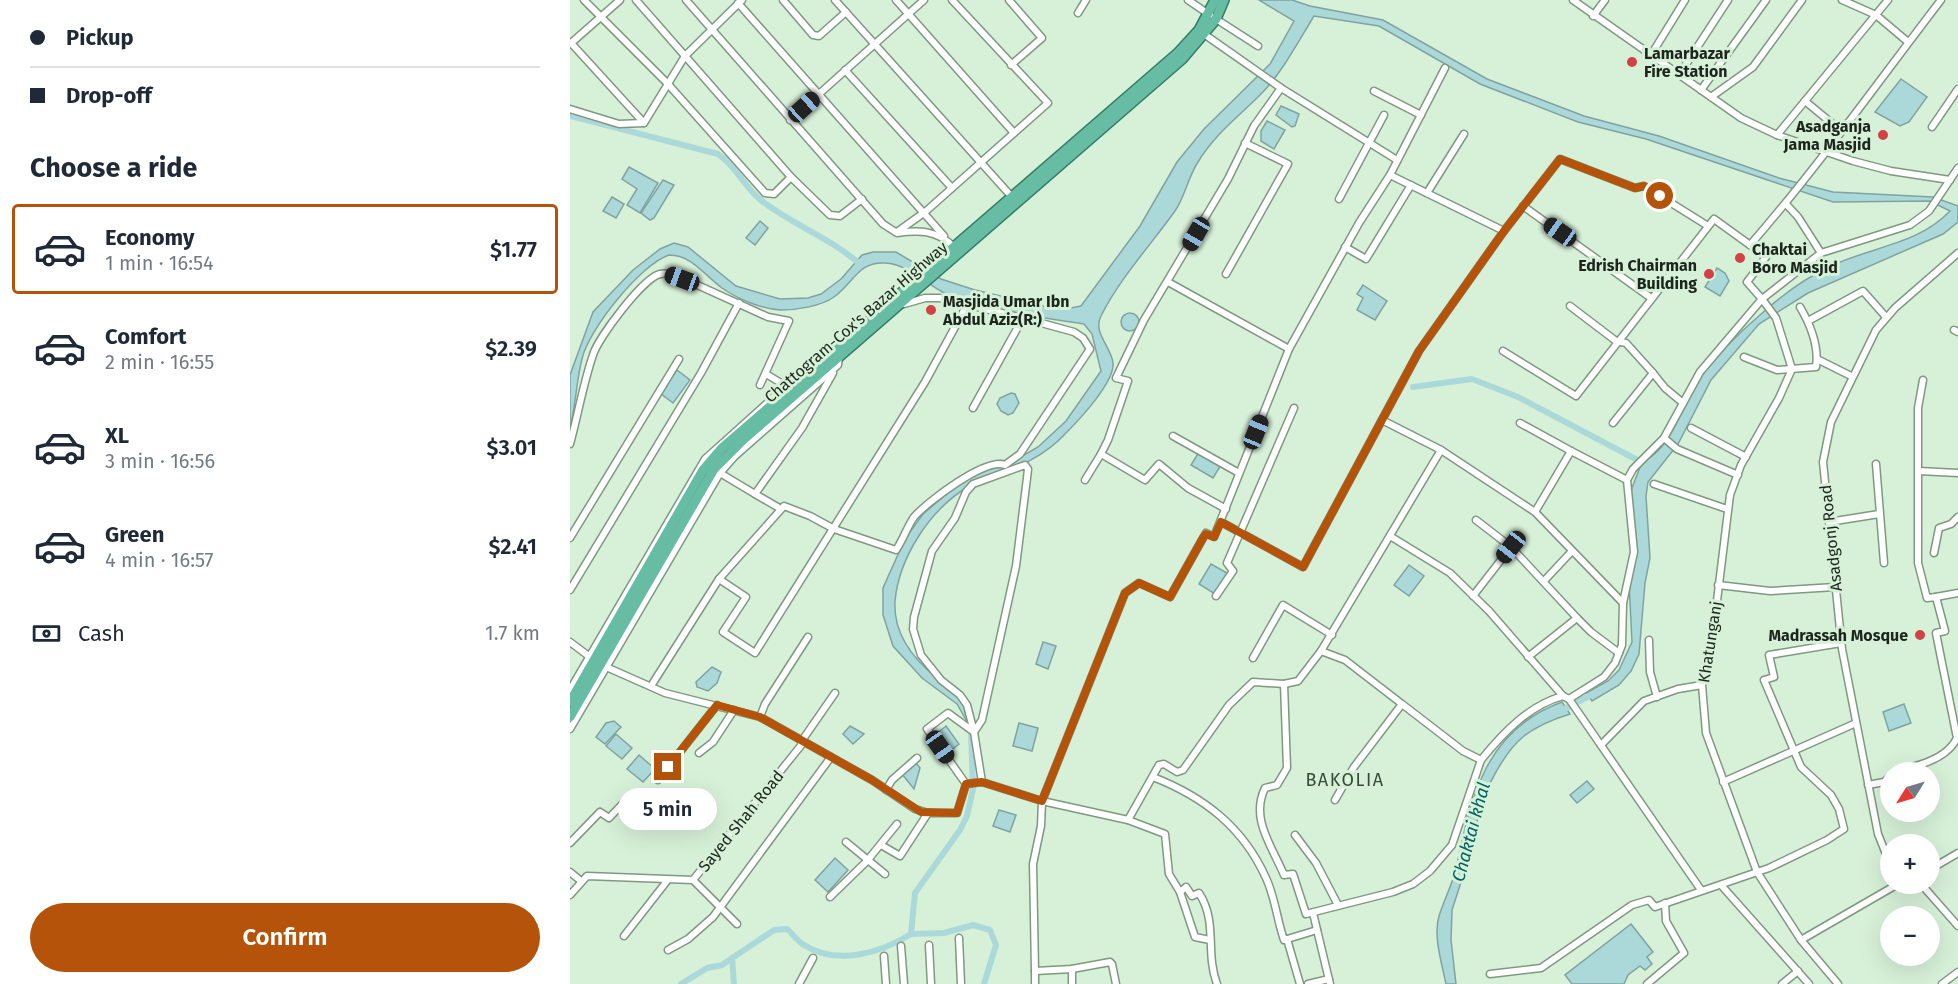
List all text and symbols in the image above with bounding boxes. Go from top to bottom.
text: Pickup [66,24,134,51]
place label: Lamarbazar Fire Station [1644,44,1731,81]
marker: Lamarbazar Fire Station [1625,55,1639,69]
text: Drop-off [66,82,152,109]
car [785,88,823,126]
place label: Asadganja Jama Masjid [1783,117,1871,154]
marker: Asadganja Jama Masjid [1876,128,1890,142]
text: Choose a ride [30,152,197,184]
route start [1646,182,1673,209]
car [1179,214,1213,254]
car [1540,214,1580,250]
icon: car [33,222,87,276]
text: Economy [105,224,194,251]
text: $1.77 [490,236,537,263]
street label: Chattogram-Cox's Bazar Highway [761,237,951,407]
place label: Chaktai Boro Masjid [1752,240,1838,277]
text: 1 min · 16:54 [105,251,214,275]
marker: Chaktai Boro Masjid [1733,251,1747,265]
place label: Edrish Chairman Building [1578,256,1697,293]
car [662,264,702,294]
marker: Edrish Chairman Building [1702,267,1716,281]
place label: Masjida Umar Ibn Abdul Aziz(R:) [942,292,1069,329]
marker: Masjida Umar Ibn Abdul Aziz(R:) [924,303,938,317]
icon: car [33,321,87,375]
text: Comfort [105,323,186,350]
text: $2.39 [485,335,537,362]
text: 2 min · 16:55 [105,350,214,374]
car [1241,412,1271,452]
icon: car [33,420,87,474]
text: XL [105,422,129,449]
text: $3.01 [486,434,537,461]
text: 3 min · 16:56 [105,449,215,473]
street label: Asadgonj Road [1816,484,1846,592]
icon: car [33,519,87,573]
text: Green [105,521,164,548]
car [1493,527,1529,567]
text: $2.41 [488,533,537,560]
text: 4 min · 16:57 [105,548,213,572]
street label: Khatunganj [1694,600,1726,684]
icon: cash [30,617,63,650]
text: Cash [78,620,125,647]
text: 1.7 km [485,621,540,645]
place label: Madrassah Mosque [1768,626,1908,645]
marker: Madrassah Mosque [1913,628,1927,642]
car [922,727,958,767]
route end [654,753,681,780]
north arrow [1880,762,1940,822]
map controls [1880,762,1940,966]
street label: Sayed Shah Road [694,767,788,875]
district label: BAKOLIA [1305,769,1385,791]
water label: Chaktai khal [1447,780,1495,884]
callout: 5 min [618,788,718,830]
text: 5 min [643,797,692,821]
button: + [1880,834,1940,894]
button: Confirm [30,903,540,972]
button: − [1880,906,1940,966]

